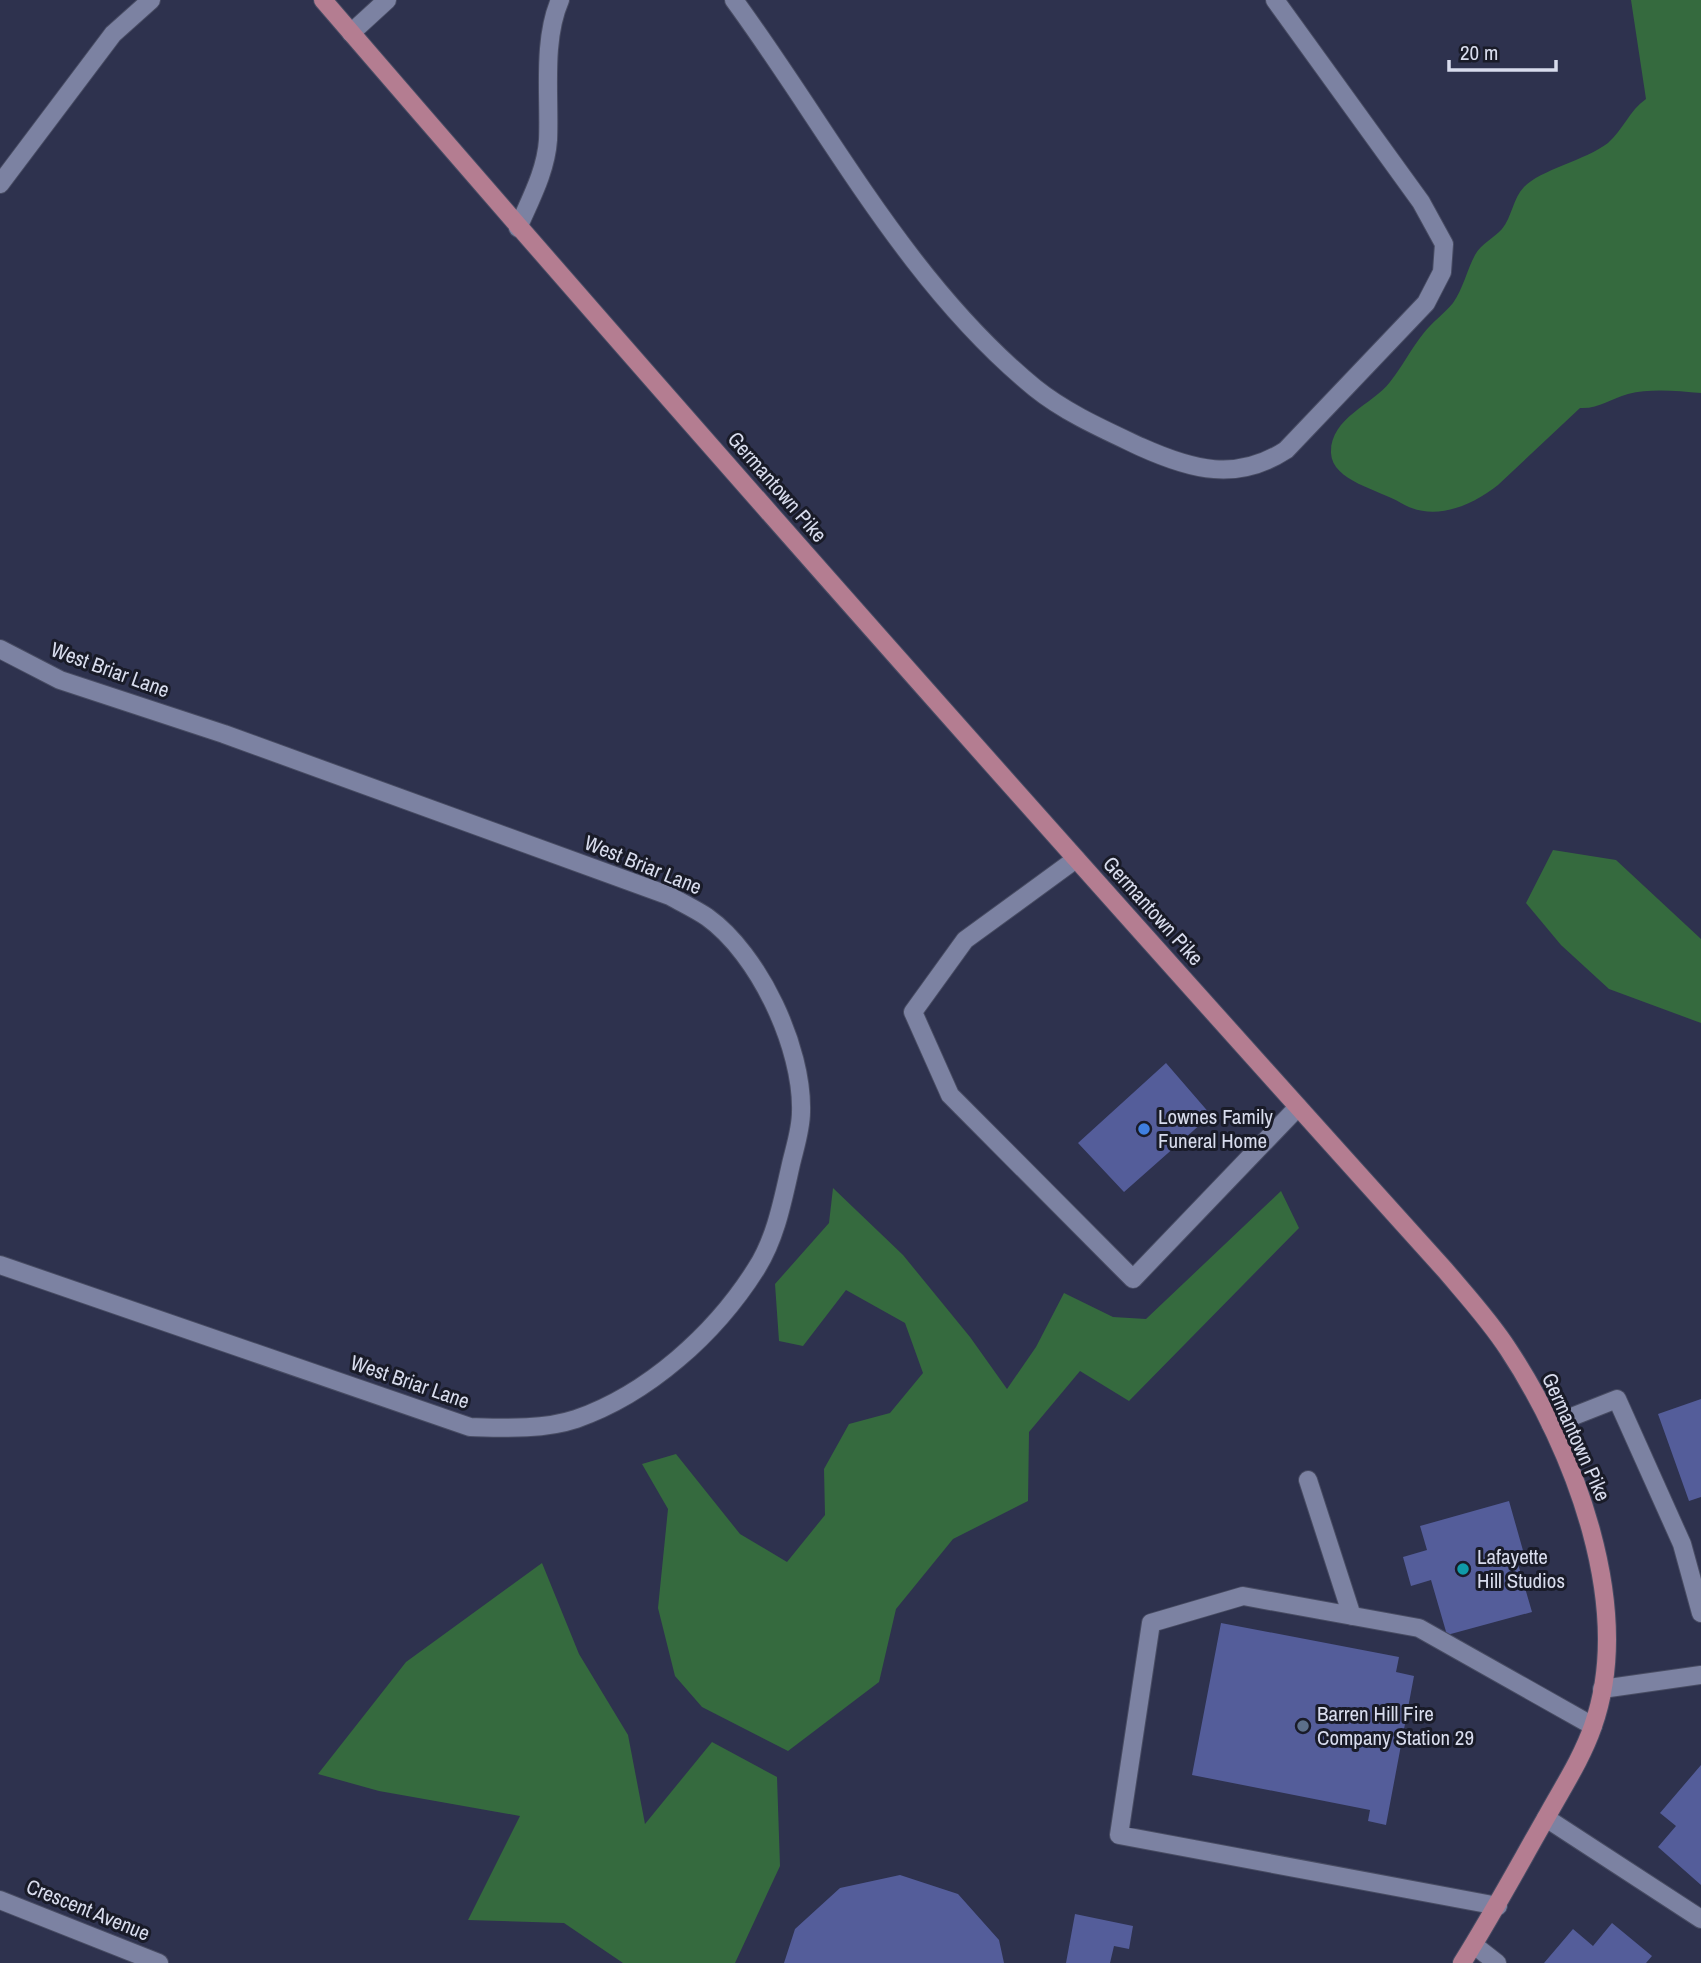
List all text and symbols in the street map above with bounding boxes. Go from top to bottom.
scale bar [1449,28,1556,72]
text: 20 m [1460,38,1498,67]
street label: Germantown Pike [721,425,834,548]
street label: West Briar Lane [47,635,173,704]
street label: West Briar Lane [580,828,706,901]
street label: Germantown Pike [1096,850,1210,972]
place label: Lownes Family Funeral Home [1158,1102,1273,1155]
marker: Lownes Family Funeral Home [1136,1121,1152,1137]
street label: West Briar Lane [347,1348,474,1415]
street label: Germantown Pike [1535,1368,1618,1506]
place label: Lafayette Hill Studios [1477,1542,1565,1595]
marker: Lafayette Hill Studios [1455,1561,1471,1577]
place label: Barren Hill Fire Company Station 29 [1317,1699,1474,1752]
marker: Barren Hill Fire Company Station 29 [1295,1718,1311,1734]
street label: Crescent Avenue [22,1872,154,1947]

